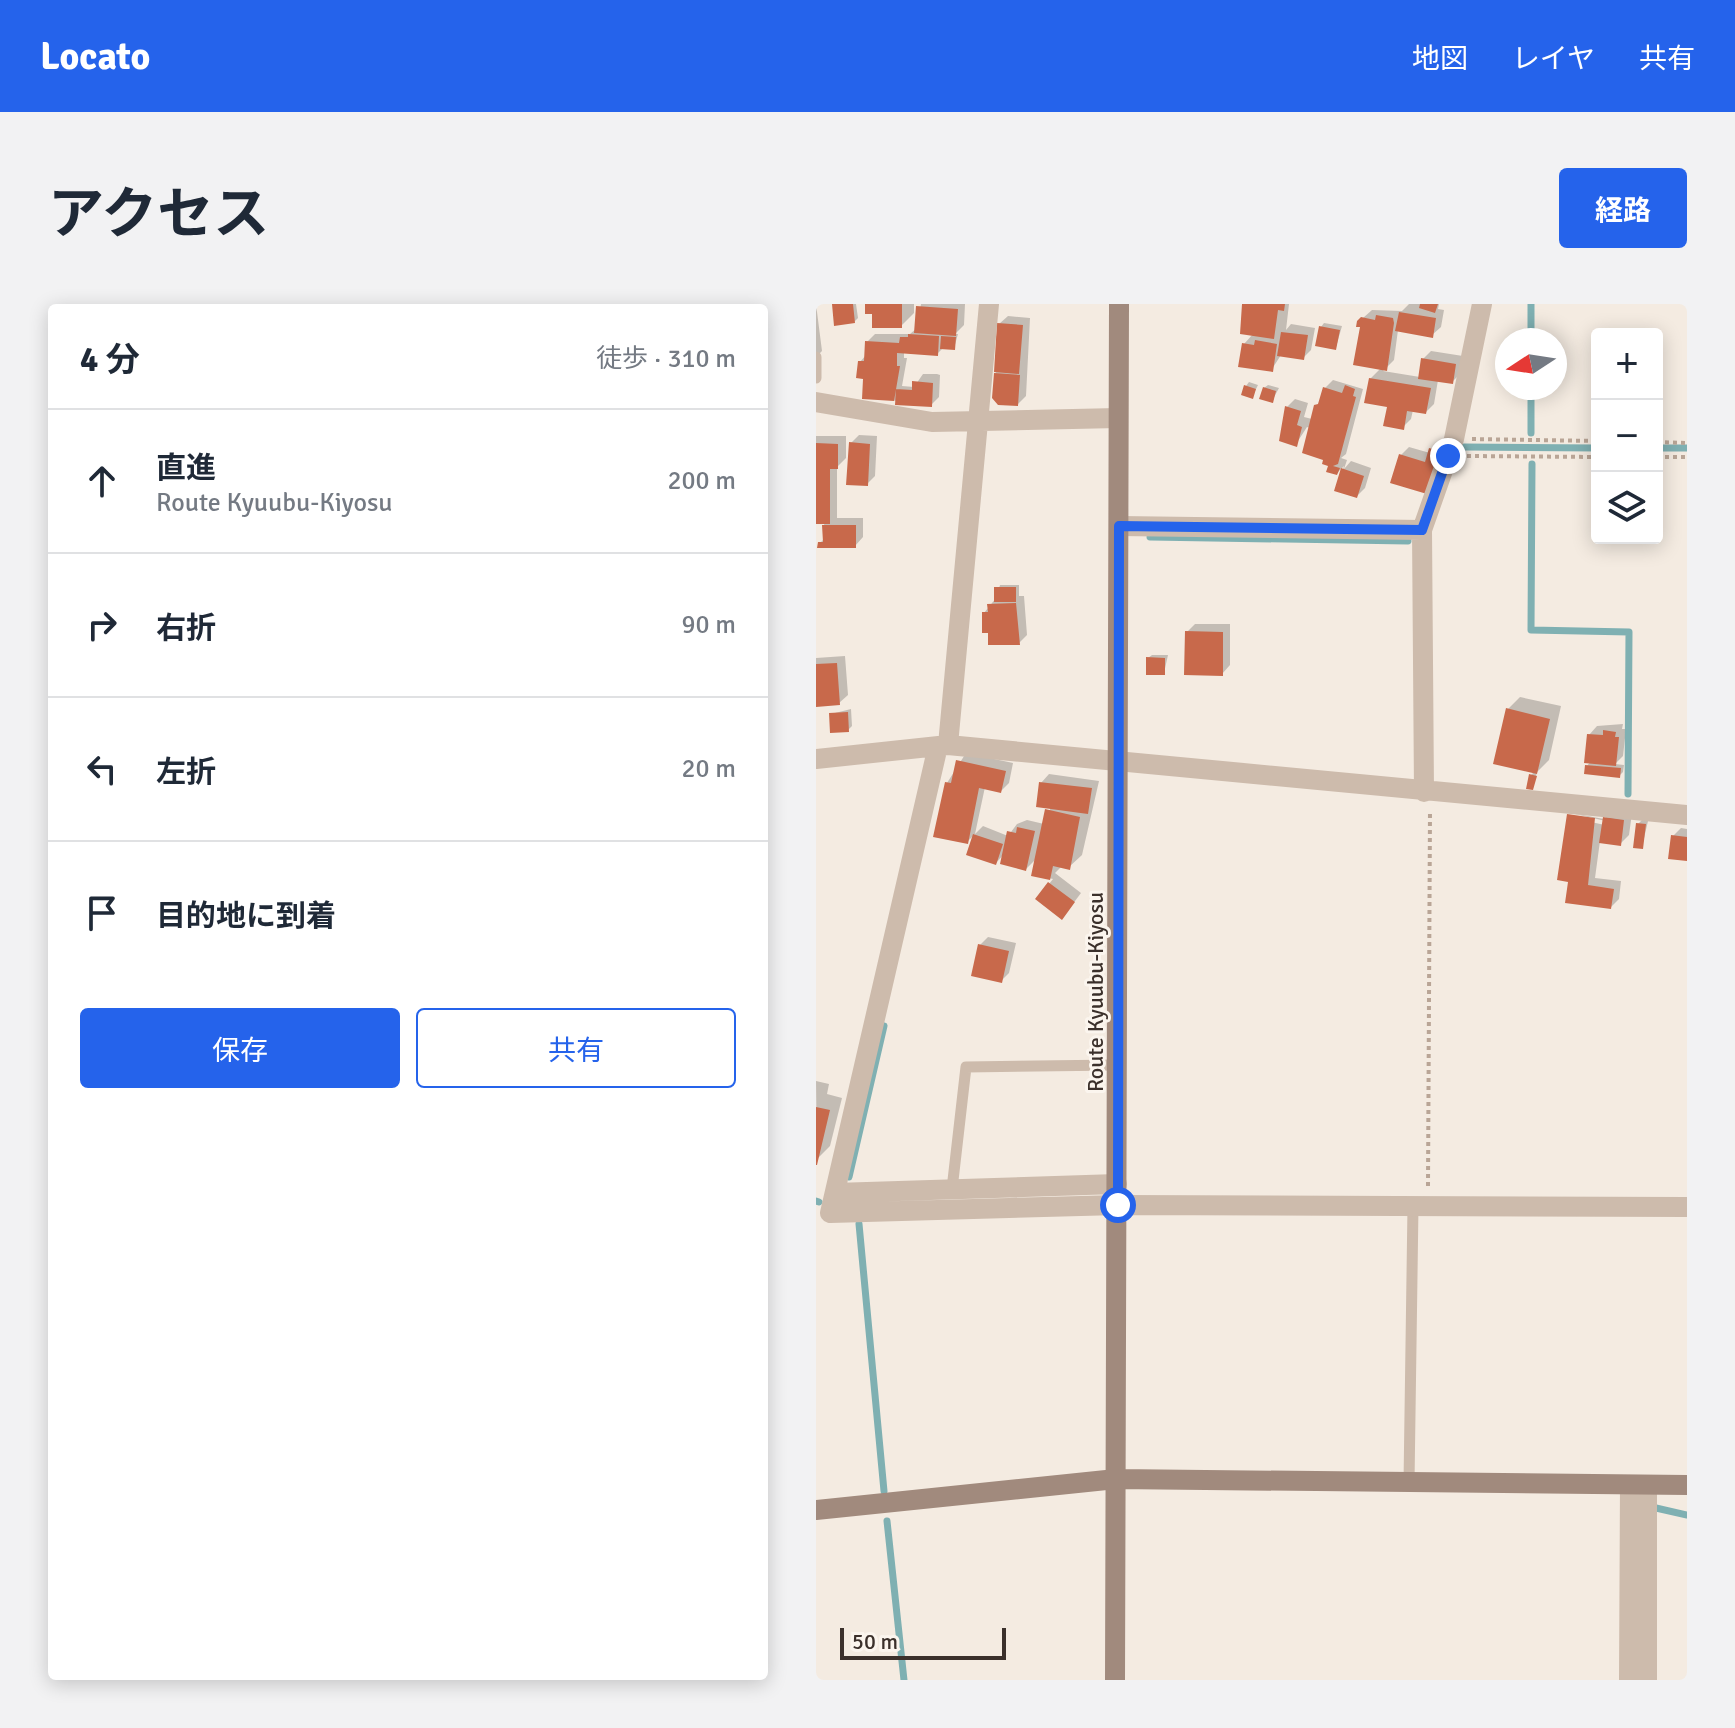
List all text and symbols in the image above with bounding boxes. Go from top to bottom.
text: Locato [40,33,150,80]
text: 地図 [1412,42,1468,76]
text: レイヤ [1512,42,1595,76]
text: 共有 [1639,42,1695,76]
button: 経路 [1559,168,1687,248]
text: アクセス [48,180,269,249]
north arrow [1495,328,1567,400]
map controls [1591,328,1663,544]
button: + [1591,328,1663,400]
text: 4 分 [80,339,140,381]
text: 徒歩 · 310 m [596,343,736,375]
button: − [1591,400,1663,472]
route end [1430,438,1466,474]
text: 直進 [156,450,216,487]
icon: ahead [80,459,124,503]
text: 200 m [667,465,736,497]
button: layers [1591,472,1663,544]
text: Route Kyuubu-Kiyosu [156,487,393,519]
icon: right [80,603,124,647]
text: 90 m [681,609,736,641]
text: 右折 [156,610,216,647]
icon: left [80,747,124,791]
text: 20 m [681,753,736,785]
text: 左折 [156,754,216,791]
icon: arrive [80,891,124,935]
street label: Route Kyuubu-Kiyosu [1082,892,1109,1092]
text: 目的地に到着 [156,898,336,935]
button: 保存 [80,1008,400,1088]
button: 共有 [416,1008,736,1088]
route start [1100,1187,1136,1223]
scale bar [840,1624,1006,1660]
text: 50 m [852,1628,898,1655]

